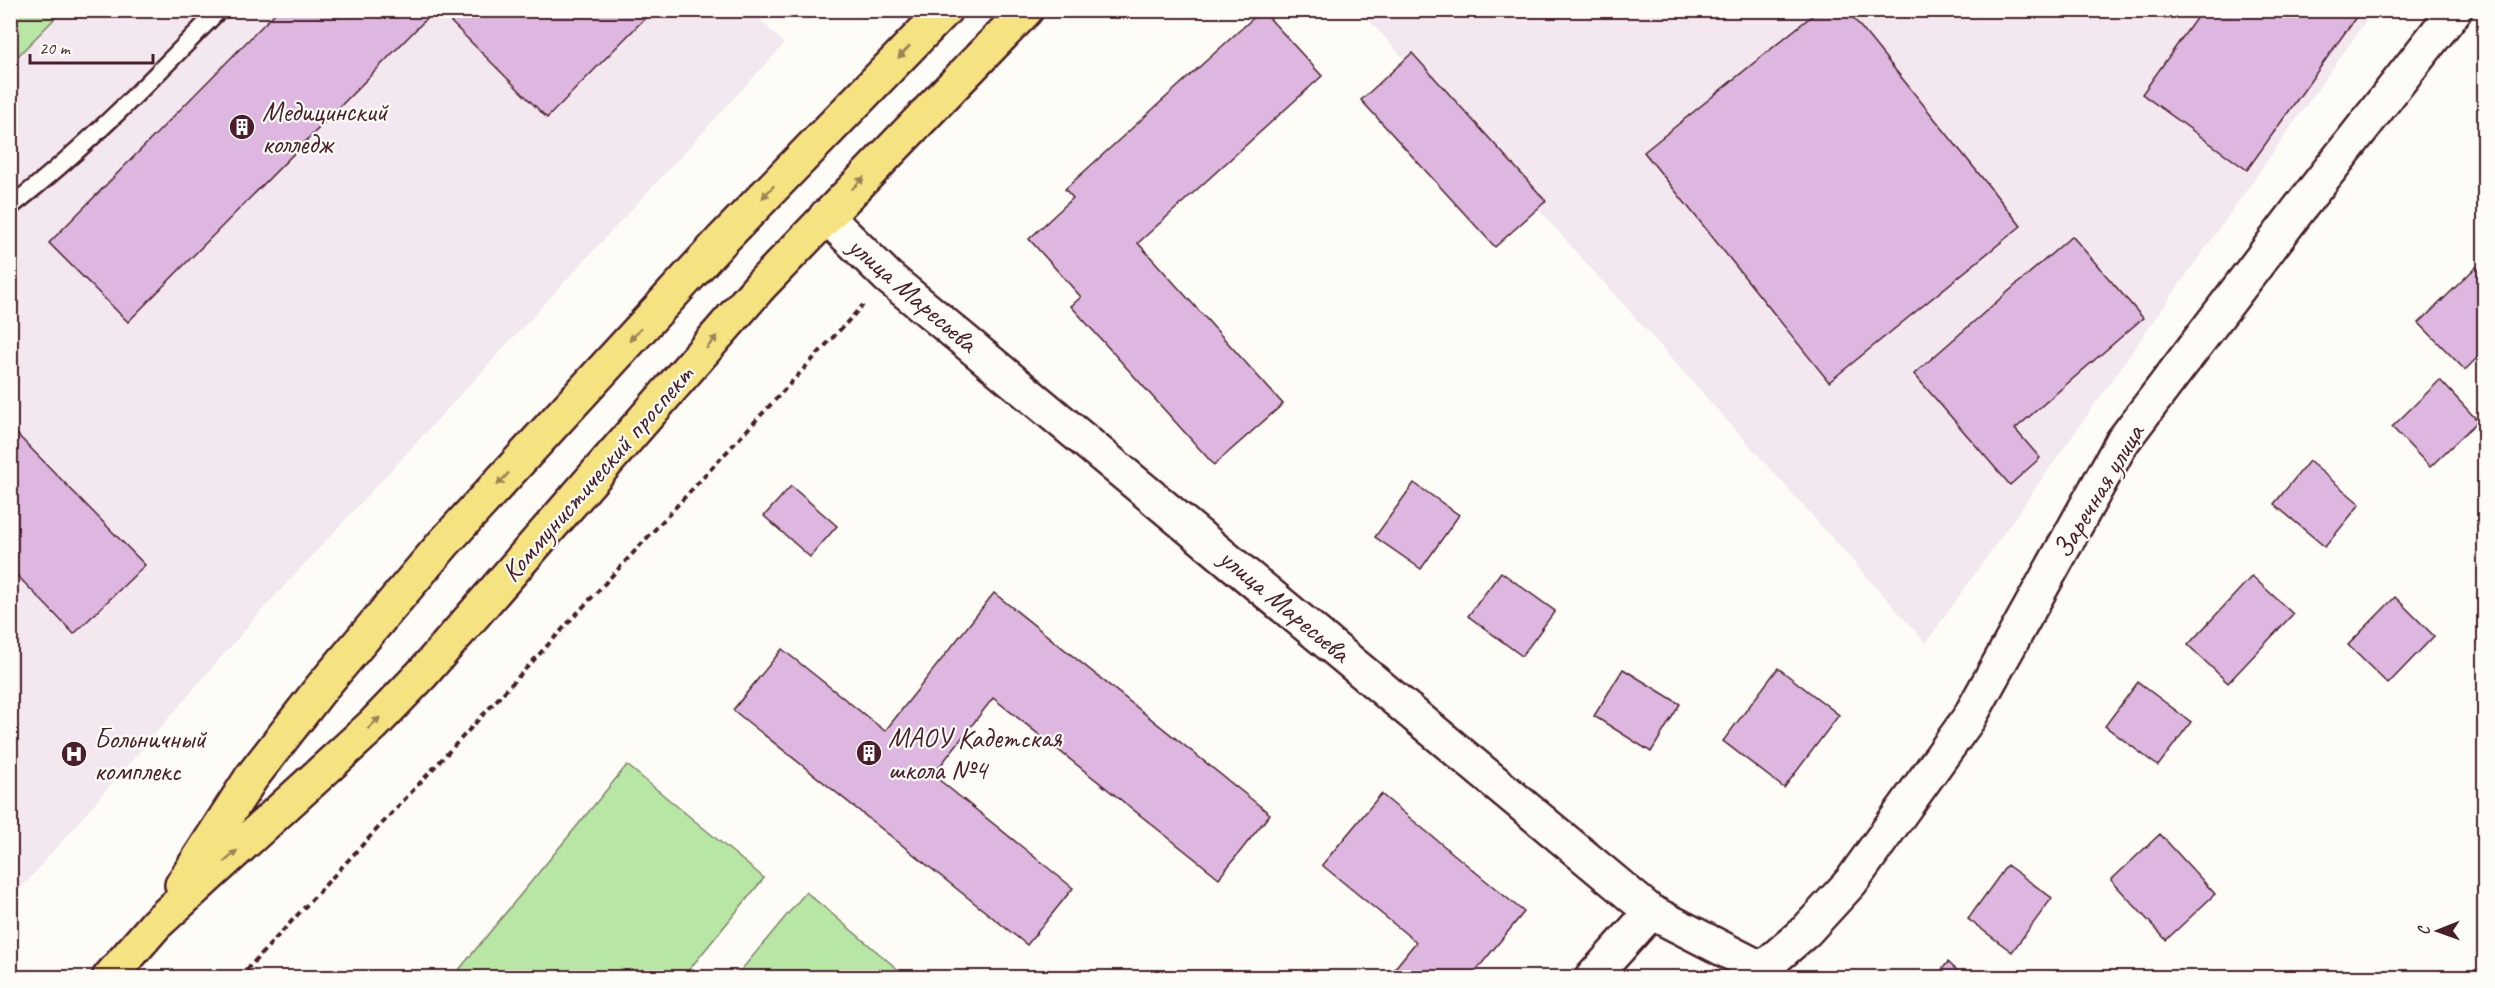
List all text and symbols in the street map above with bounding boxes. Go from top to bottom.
scale bar [30,27,153,65]
text: 20 m [39,37,72,59]
one-way arrow [897,45,911,59]
place label: Медицинский колледж [262,94,389,161]
building icon: Медицинский колледж [227,112,257,142]
one-way arrow [851,175,865,190]
one-way arrow [762,184,775,199]
street label: улица Маресьева [840,227,986,361]
one-way arrow [629,327,642,342]
one-way arrow [705,335,718,350]
street label: Коммунистический проспект [493,356,702,589]
street label: Заречная улица [2044,416,2152,564]
one-way arrow [496,471,510,486]
street label: улица Маресьева [1211,539,1359,671]
one-way arrow [366,717,380,731]
place label: МАОУ Кадетская школа №4 [888,720,1062,787]
place label: Больничный комплекс [94,721,207,788]
building icon: МАОУ Кадетская школа №4 [854,738,884,768]
hospital icon: Больничный комплекс [59,739,89,769]
one-way arrow [223,849,238,863]
north arrow [2408,901,2468,961]
text: С [2414,925,2434,935]

